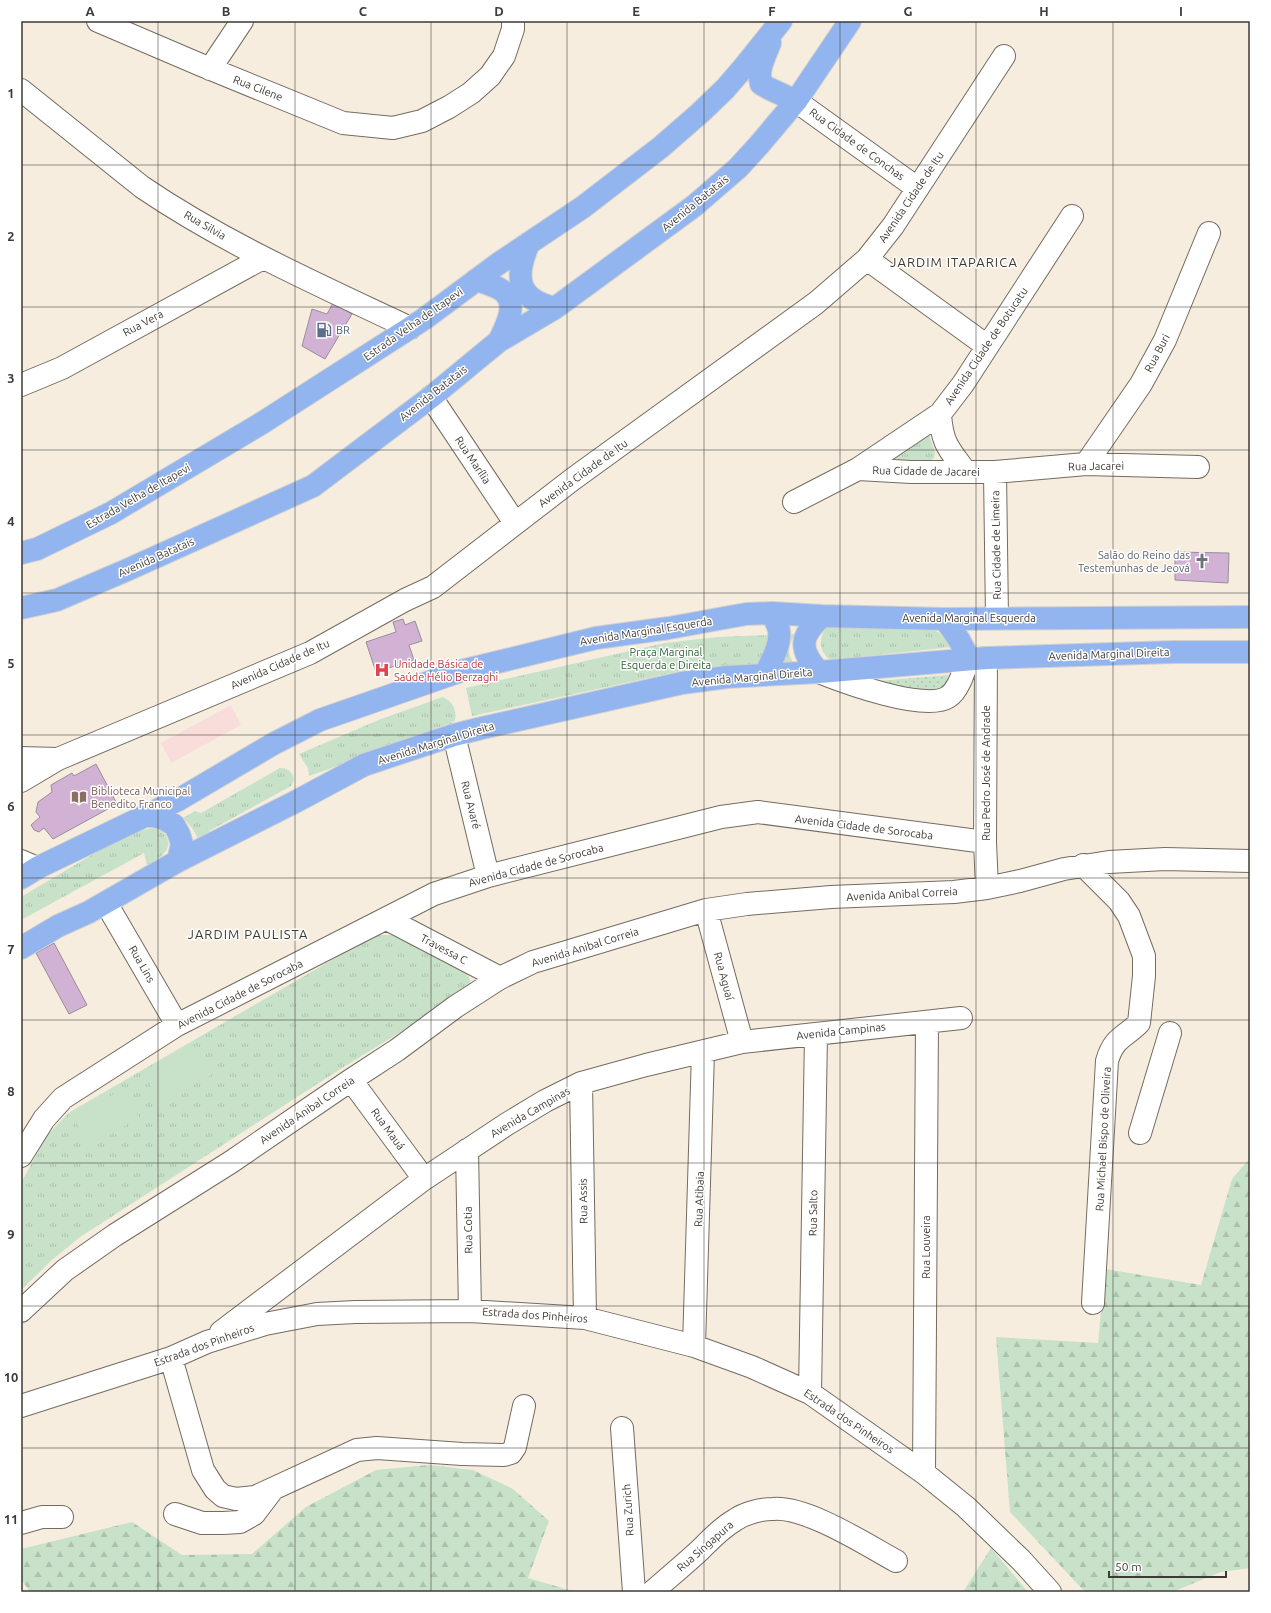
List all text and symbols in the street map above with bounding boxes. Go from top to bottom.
text: A [85,4,95,18]
text: B [222,4,231,18]
text: C [359,4,368,18]
text: D [494,4,504,18]
text: E [632,4,640,18]
text: F [768,4,776,18]
text: G [904,4,913,18]
text: H [1039,4,1049,18]
text: I [1179,4,1183,18]
street label: Rua Cilene [232,73,284,103]
text: 1 [7,86,15,100]
street label: Rua Cidade de Conchas [807,106,907,183]
street label: Avenida Cidade de Itu [876,149,946,245]
street label: Avenida Batatais [659,172,731,233]
street label: Rua Silvia [182,208,228,242]
text: 2 [7,229,15,243]
district label: JARDIM ITAPARICA [890,255,1018,269]
street label: Estrada Velha de Itapevi [361,285,465,363]
street label: Avenida Cidade de Botucatu [942,285,1030,407]
street label: Rua Vera [121,307,165,339]
fuel station icon: BR [315,321,333,339]
place label: BR [336,324,350,336]
street label: Rua Buri [1142,332,1172,374]
street label: Avenida Batatais [397,363,469,423]
text: 3 [7,371,15,385]
street label: Rua Marília [453,434,493,486]
street label: Avenida Cidade de Itu [536,437,630,509]
street label: Rua Jacarei [1068,460,1124,472]
street label: Estrada Velha de Itapevi [84,461,192,531]
street label: Rua Cidade de Jacarei [872,464,980,478]
street label: Rua Cidade de Limeira [989,490,1003,600]
text: 4 [7,514,15,528]
street label: Avenida Batatais [116,535,196,579]
place label: Salão do Reino das Testemunhas de Jeová [1078,549,1190,574]
church icon: Salão do Reino das Testemunhas de Jeová [1193,552,1211,570]
street label: Avenida Marginal Esquerda [902,612,1036,624]
street label: Avenida Marginal Esquerda [579,615,713,647]
street label: Avenida Cidade de Itu [229,637,331,691]
park label: Praça Marginal Esquerda e Direita [621,646,711,671]
street label: Avenida Marginal Direita [1048,646,1170,662]
text: 5 [7,656,15,670]
place label: Unidade Básica de Saúde Hélio Berzaghi [394,658,498,683]
hospital icon: Unidade Básica de Saúde Hélio Berzaghi [373,661,391,679]
street label: Avenida Marginal Direita [691,666,813,688]
street label: Rua Pedro José de Andrade [980,705,992,841]
street label: Avenida Marginal Direita [376,720,496,766]
street label: Rua Avaré [459,780,483,830]
place label: Biblioteca Municipal Benedito Franco [91,785,190,810]
library icon: Biblioteca Municipal Benedito Franco [70,788,88,806]
text: 6 [7,799,15,813]
street label: Avenida Cidade de Sorocaba [794,813,934,841]
street label: Avenida Cidade de Sorocaba [467,841,605,889]
street label: Avenida Anibal Correia [846,885,958,903]
street label: Avenida Anibal Correia [530,925,640,969]
district label: JARDIM PAULISTA [188,927,308,941]
street label: Travessa C [418,932,470,966]
text: 7 [7,942,15,956]
street label: Rua Lins [127,943,157,985]
street label: Rua Aguaí [712,951,736,1002]
street label: Avenida Cidade de Sorocaba [175,957,305,1031]
street label: Avenida Campinas [796,1020,886,1042]
street label: Rua Michael Bispo de Oliveira [1093,1066,1113,1212]
street label: Avenida Anibal Correia [257,1074,357,1146]
text: 8 [7,1084,15,1098]
street label: Avenida Campinas [488,1084,572,1140]
street label: Rua Mauá [369,1106,407,1152]
street label: Rua Atibaia [692,1171,706,1227]
street label: Rua Assis [577,1178,589,1224]
street label: Rua Salto [807,1190,819,1236]
street label: Rua Cotia [462,1206,474,1254]
street label: Rua Louveira [920,1215,932,1279]
text: 9 [7,1227,15,1241]
street label: Estrada dos Pinheiros [482,1305,588,1325]
street label: Estrada dos Pinheiros [152,1321,256,1369]
text: 10 [4,1370,18,1384]
street label: Estrada dos Pinheiros [802,1386,896,1456]
street label: Rua Zurich [620,1484,636,1536]
text: 11 [4,1512,18,1526]
street label: Rua Singapura [674,1518,736,1574]
scale bar [1109,1553,1226,1579]
text: 50 m [1115,1560,1142,1573]

